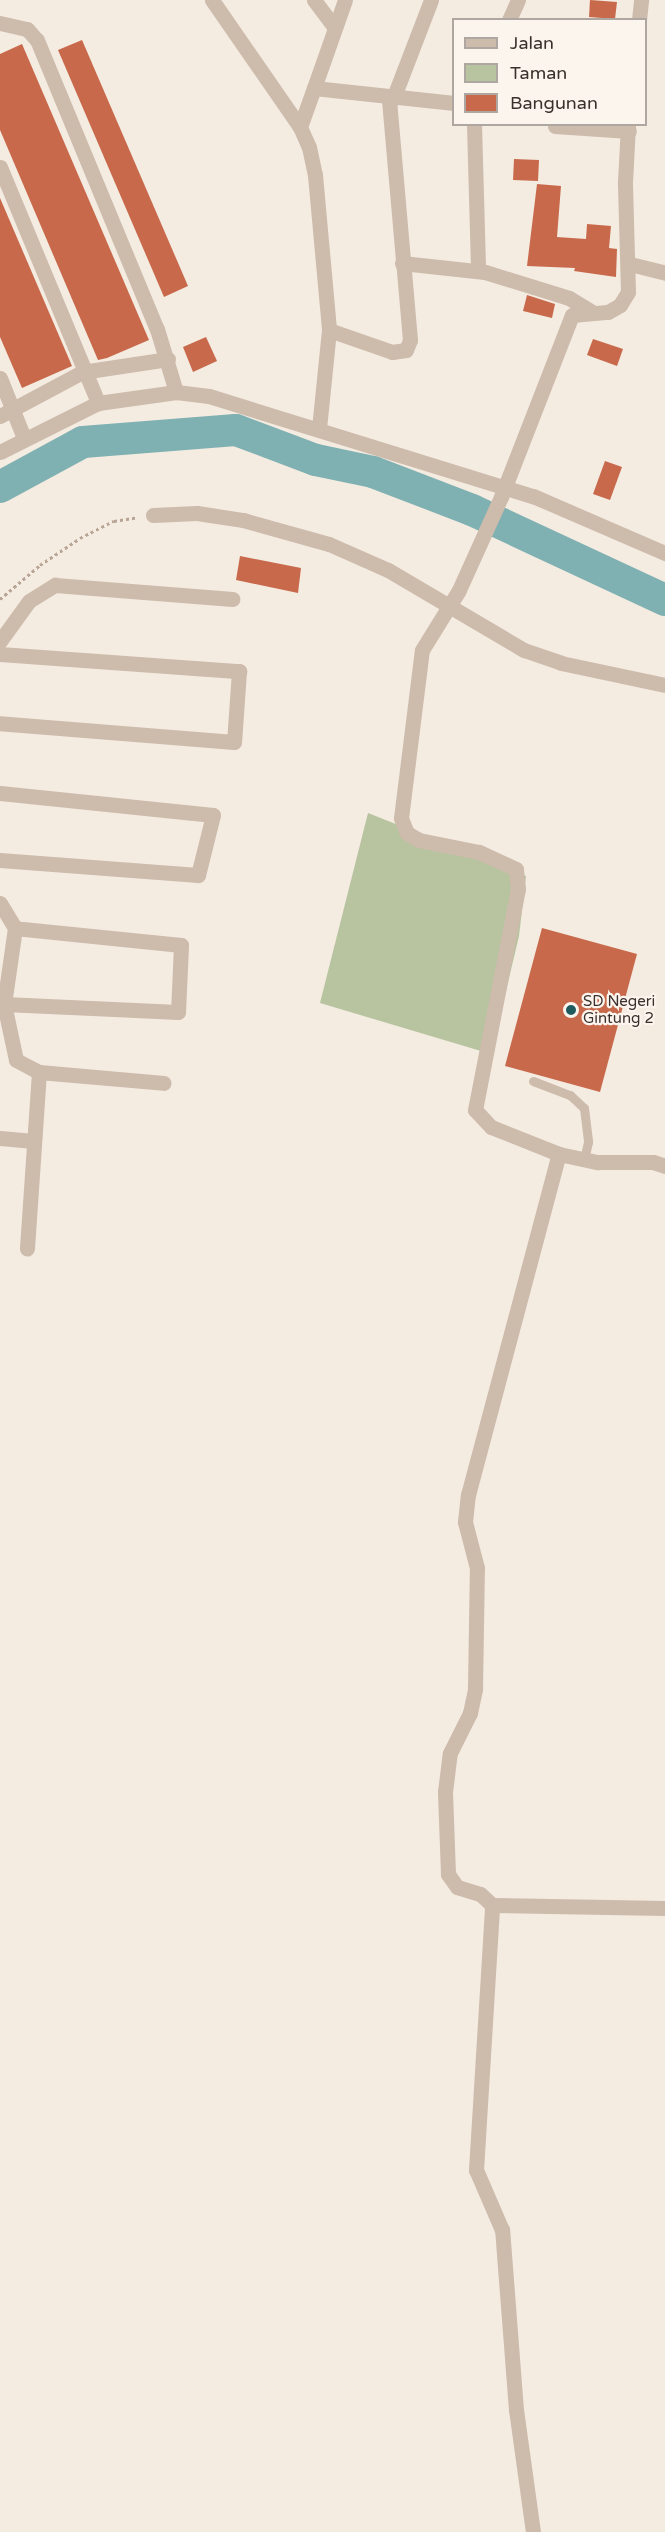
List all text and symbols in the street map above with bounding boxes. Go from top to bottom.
legend [452,18,647,126]
text: Jalan [510,32,554,54]
text: Taman [510,62,567,84]
text: Bangunan [510,92,598,114]
place label: SD Negeri Gintung 2 [583,992,655,1027]
marker: SD Negeri Gintung 2 [564,1003,578,1017]

